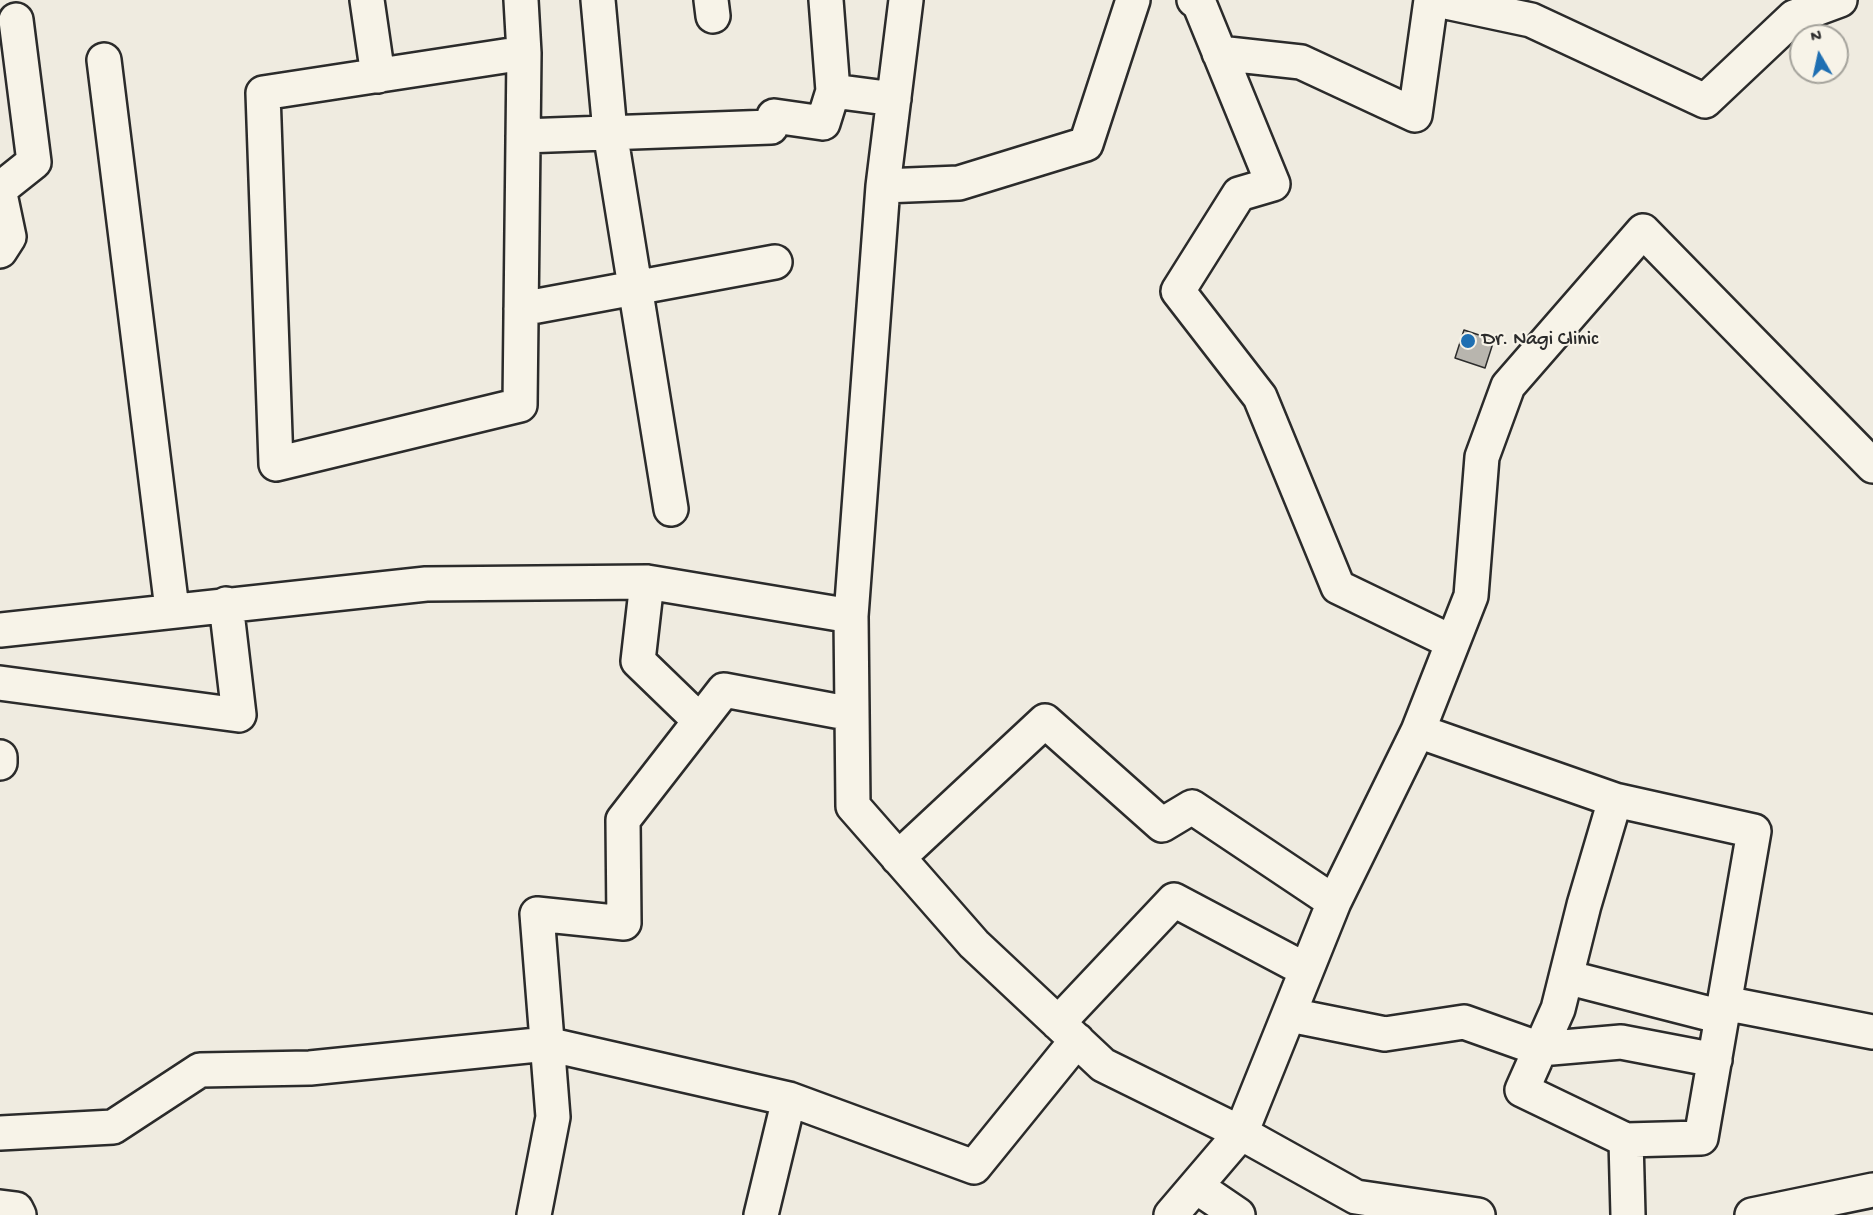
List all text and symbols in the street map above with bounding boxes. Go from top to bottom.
north arrow [1789,24,1849,84]
text: N [1810,28,1823,48]
place label: Dr. Nagi Clinic [1482,329,1598,353]
marker: Dr. Nagi Clinic [1459,332,1477,350]

